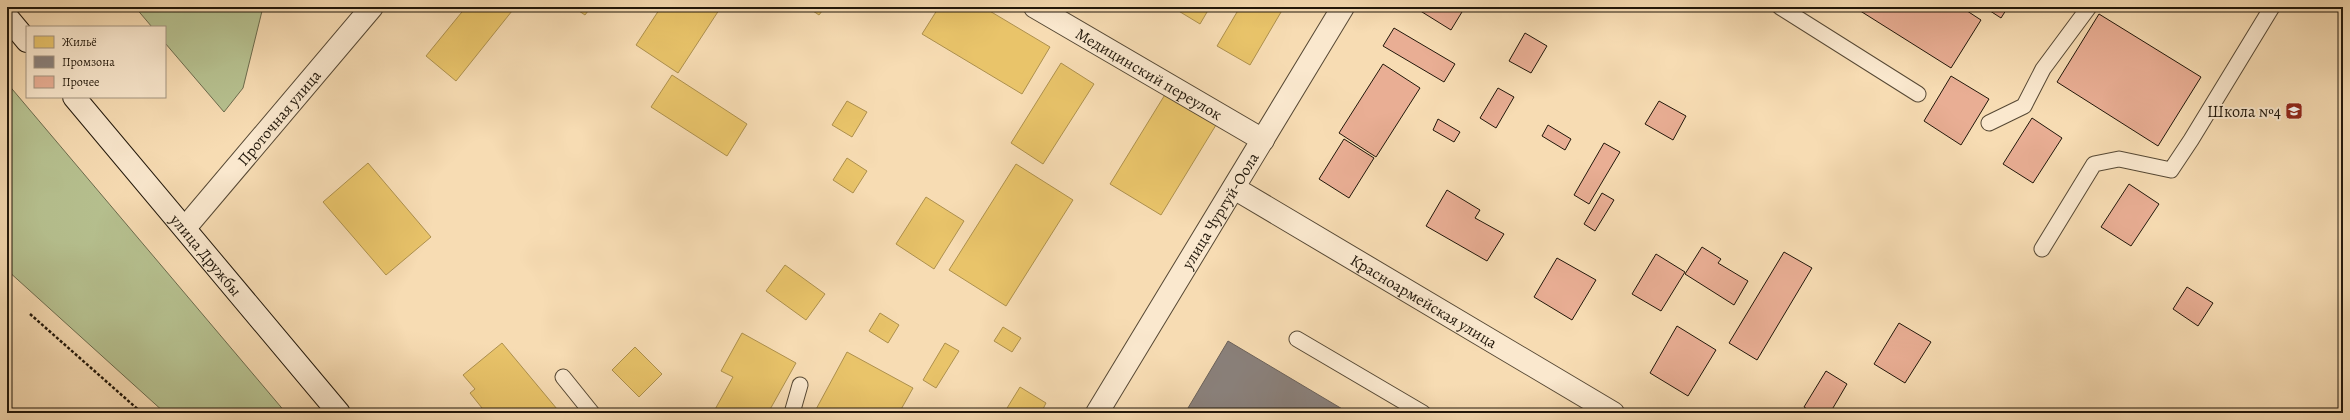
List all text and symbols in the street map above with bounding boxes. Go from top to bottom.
street label: Медицинский переулок [1071,23,1226,126]
legend [26,26,166,98]
text: Жильё [62,34,97,50]
text: Промзона [62,54,115,70]
street label: Проточная улица [232,65,327,171]
text: Прочее [62,74,100,90]
place label: Школа №4 [2207,101,2281,123]
school or university icon: Школа №4 [2284,101,2304,121]
street label: улица Чургуй-Оола [1176,148,1265,274]
street label: улица Дружбы [164,209,246,301]
street label: Красноармейская улица [1346,249,1502,354]

